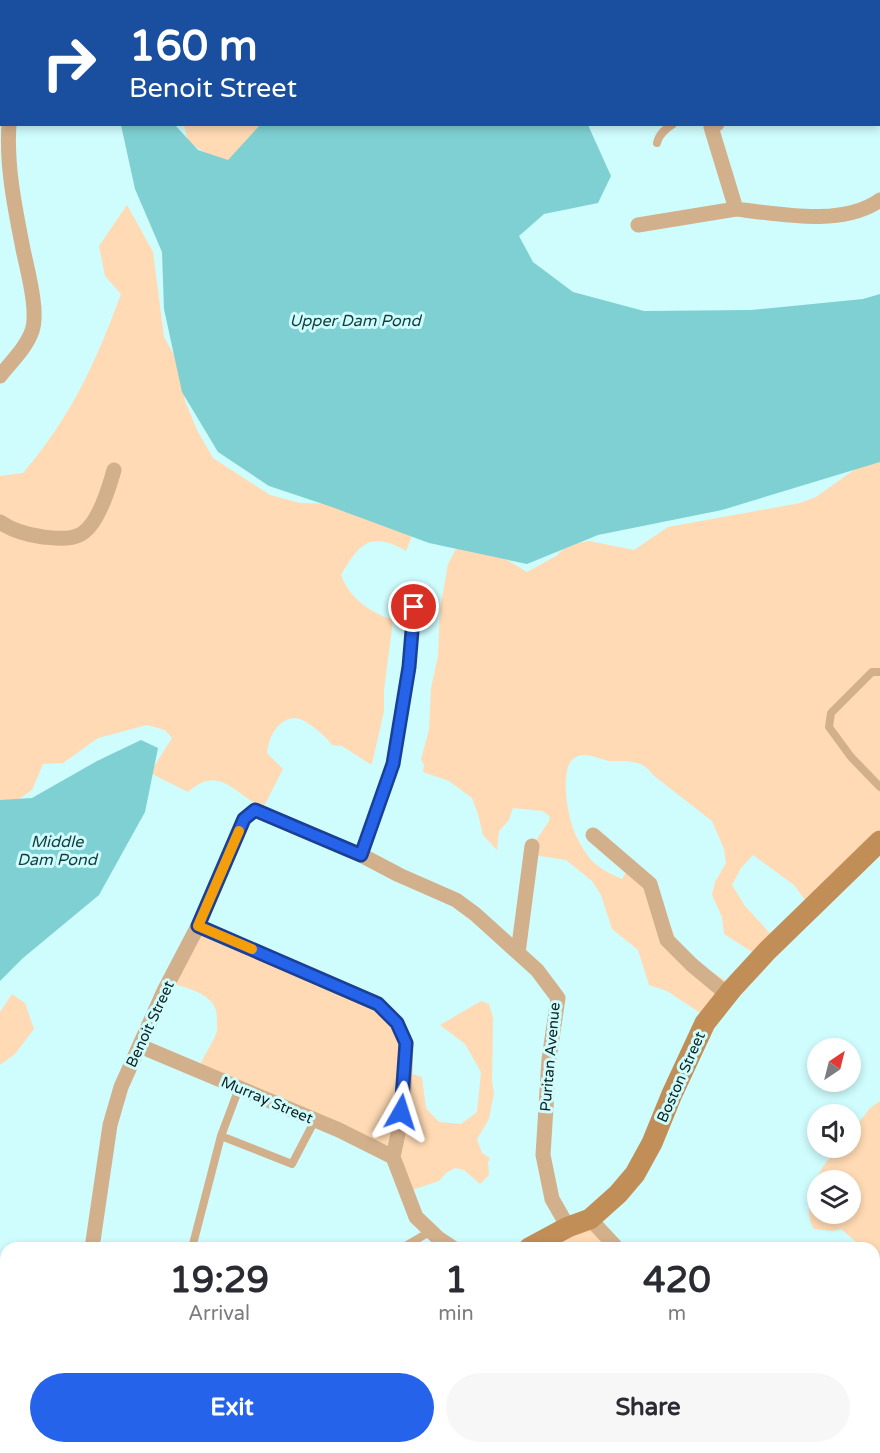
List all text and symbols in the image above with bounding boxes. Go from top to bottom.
text: 160 m [129,21,258,72]
icon: right [30,24,108,102]
text: Benoit Street [129,72,297,105]
water label: Upper Dam Pond [289,311,422,331]
pin [388,581,439,632]
icon: arrive [397,590,430,623]
water label: Middle Dam Pond [17,832,99,870]
street label: Benoit Street [122,978,178,1070]
street label: Puritan Avenue [536,1002,564,1112]
street label: Boston Street [653,1029,709,1125]
north arrow [807,1038,861,1092]
map controls [807,1038,861,1224]
street label: Murray Street [218,1073,316,1128]
position arrow [369,1080,433,1144]
button: sound [807,1104,861,1158]
button: layers [807,1170,861,1224]
text: 19:29 [169,1259,269,1302]
text: 1 [445,1259,467,1302]
text: 420 [643,1259,711,1302]
text: Arrival [188,1302,250,1326]
text: min [438,1302,474,1326]
text: m [668,1302,686,1326]
button: Exit [30,1373,434,1442]
button: Share [446,1373,850,1442]

